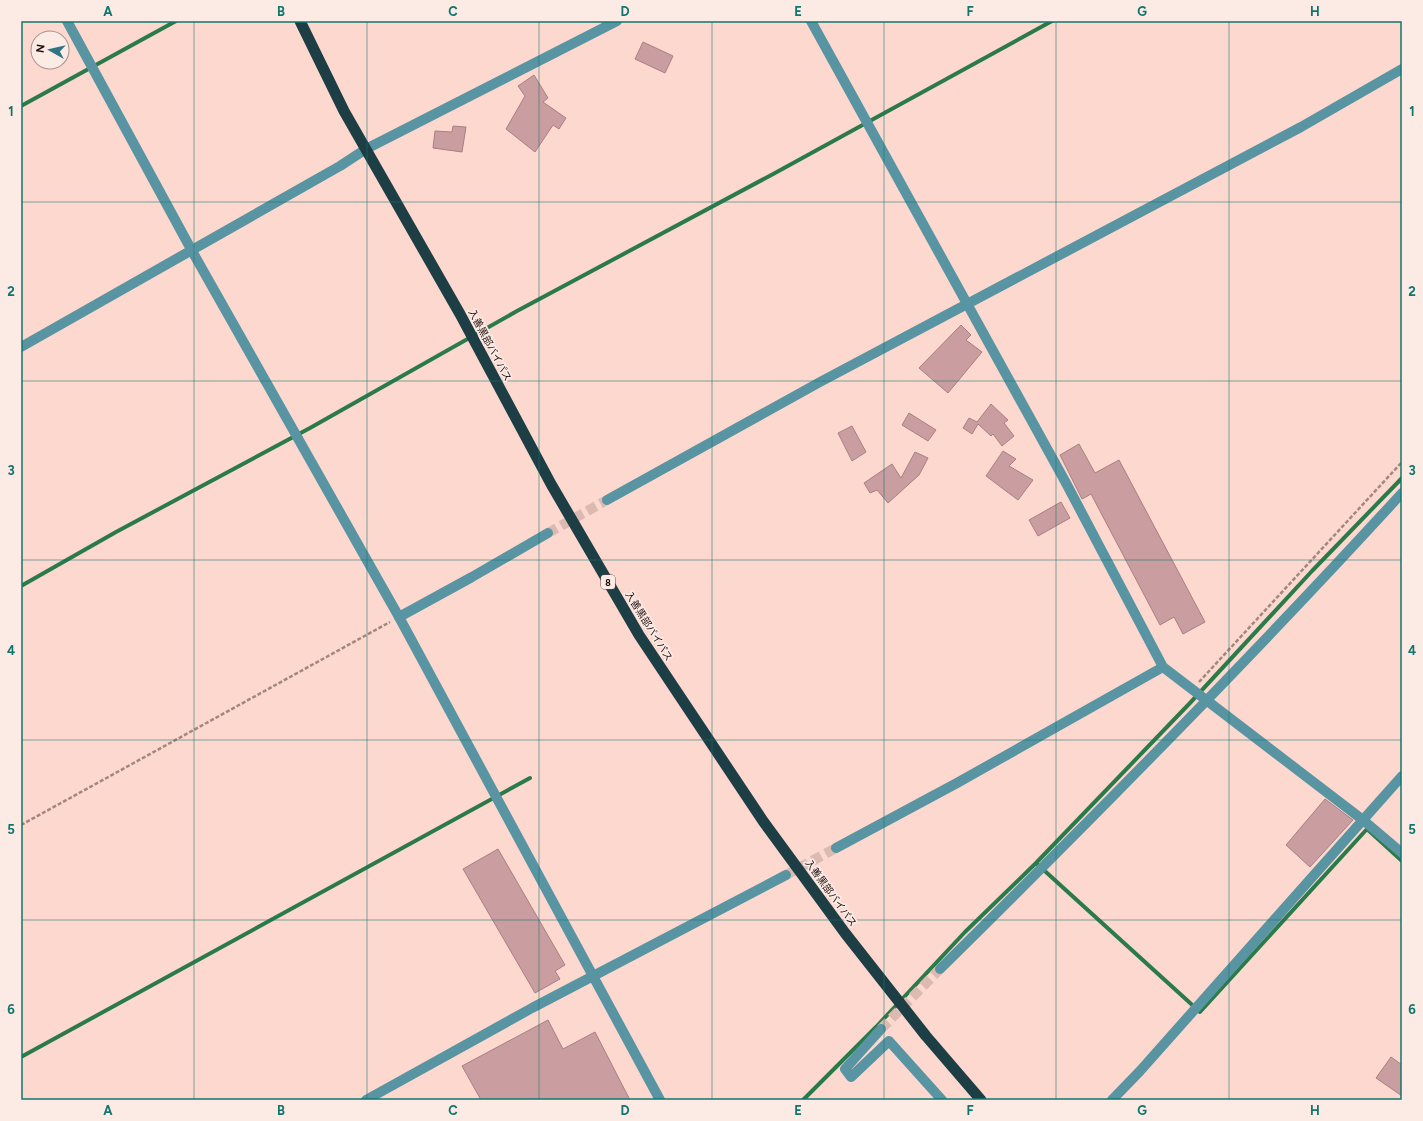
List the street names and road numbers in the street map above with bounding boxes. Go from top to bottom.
street label: 入善黒部バイパス [466,307,514,383]
road number: 8 [601,575,615,589]
street label: 入善黒部バイパス [622,589,676,663]
street label: 入善黒部バイパス [802,857,860,929]

